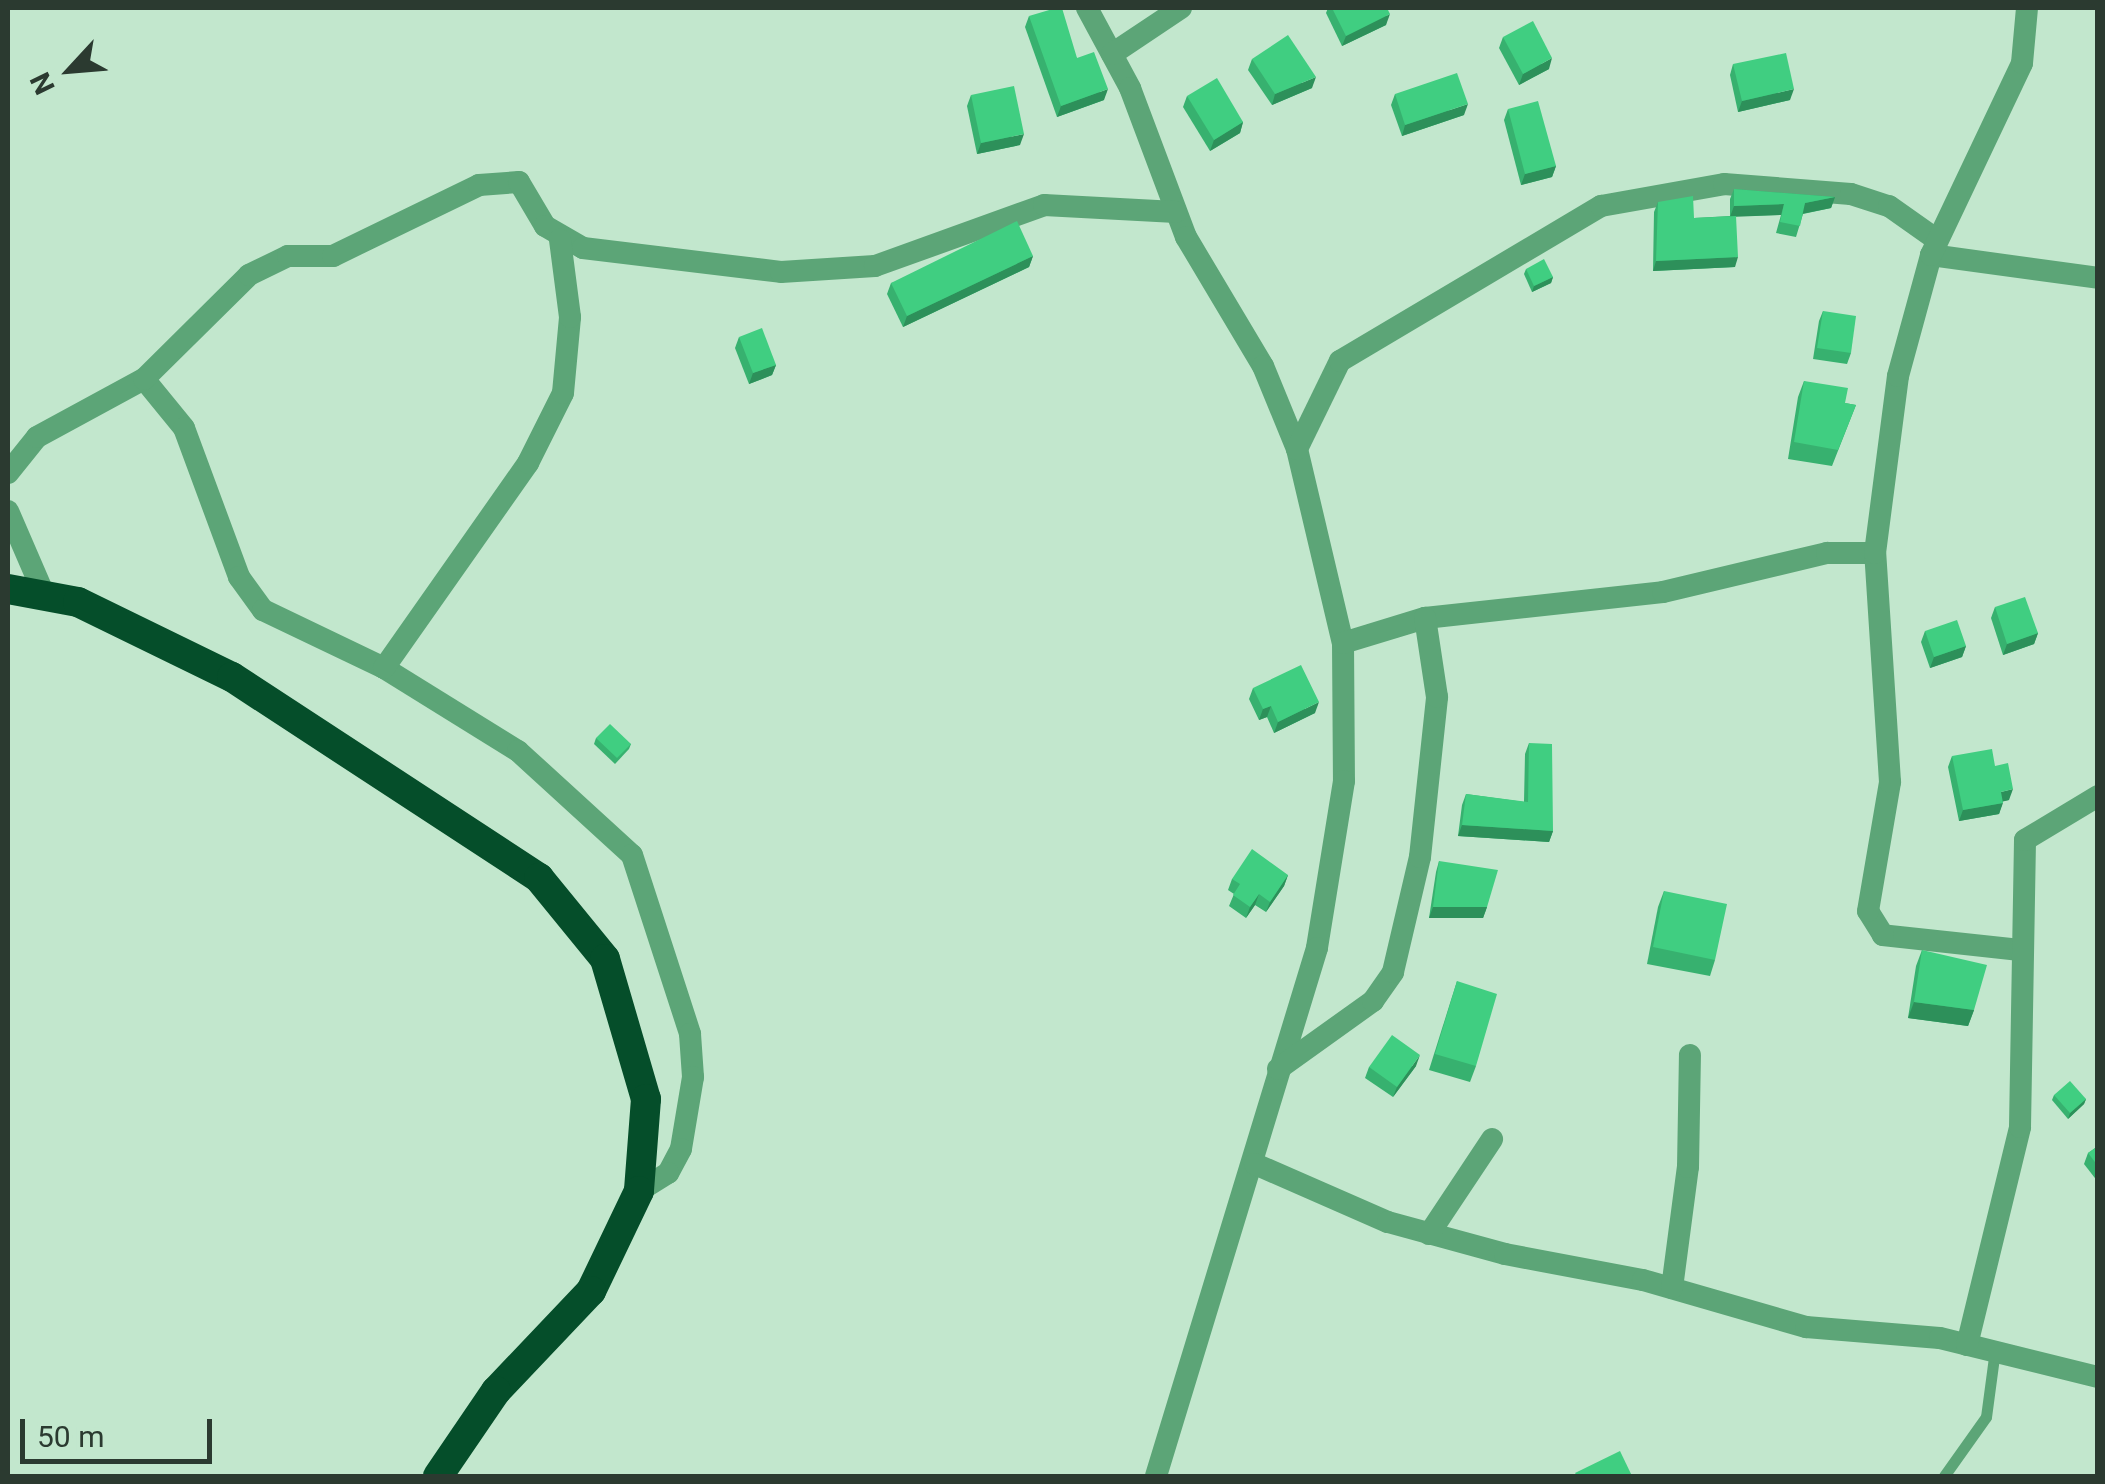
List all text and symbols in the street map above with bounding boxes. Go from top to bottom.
north arrow [20,20,120,120]
text: N [23,67,62,99]
scale bar [25,1399,218,1461]
text: 50 m [37,1419,104,1454]

